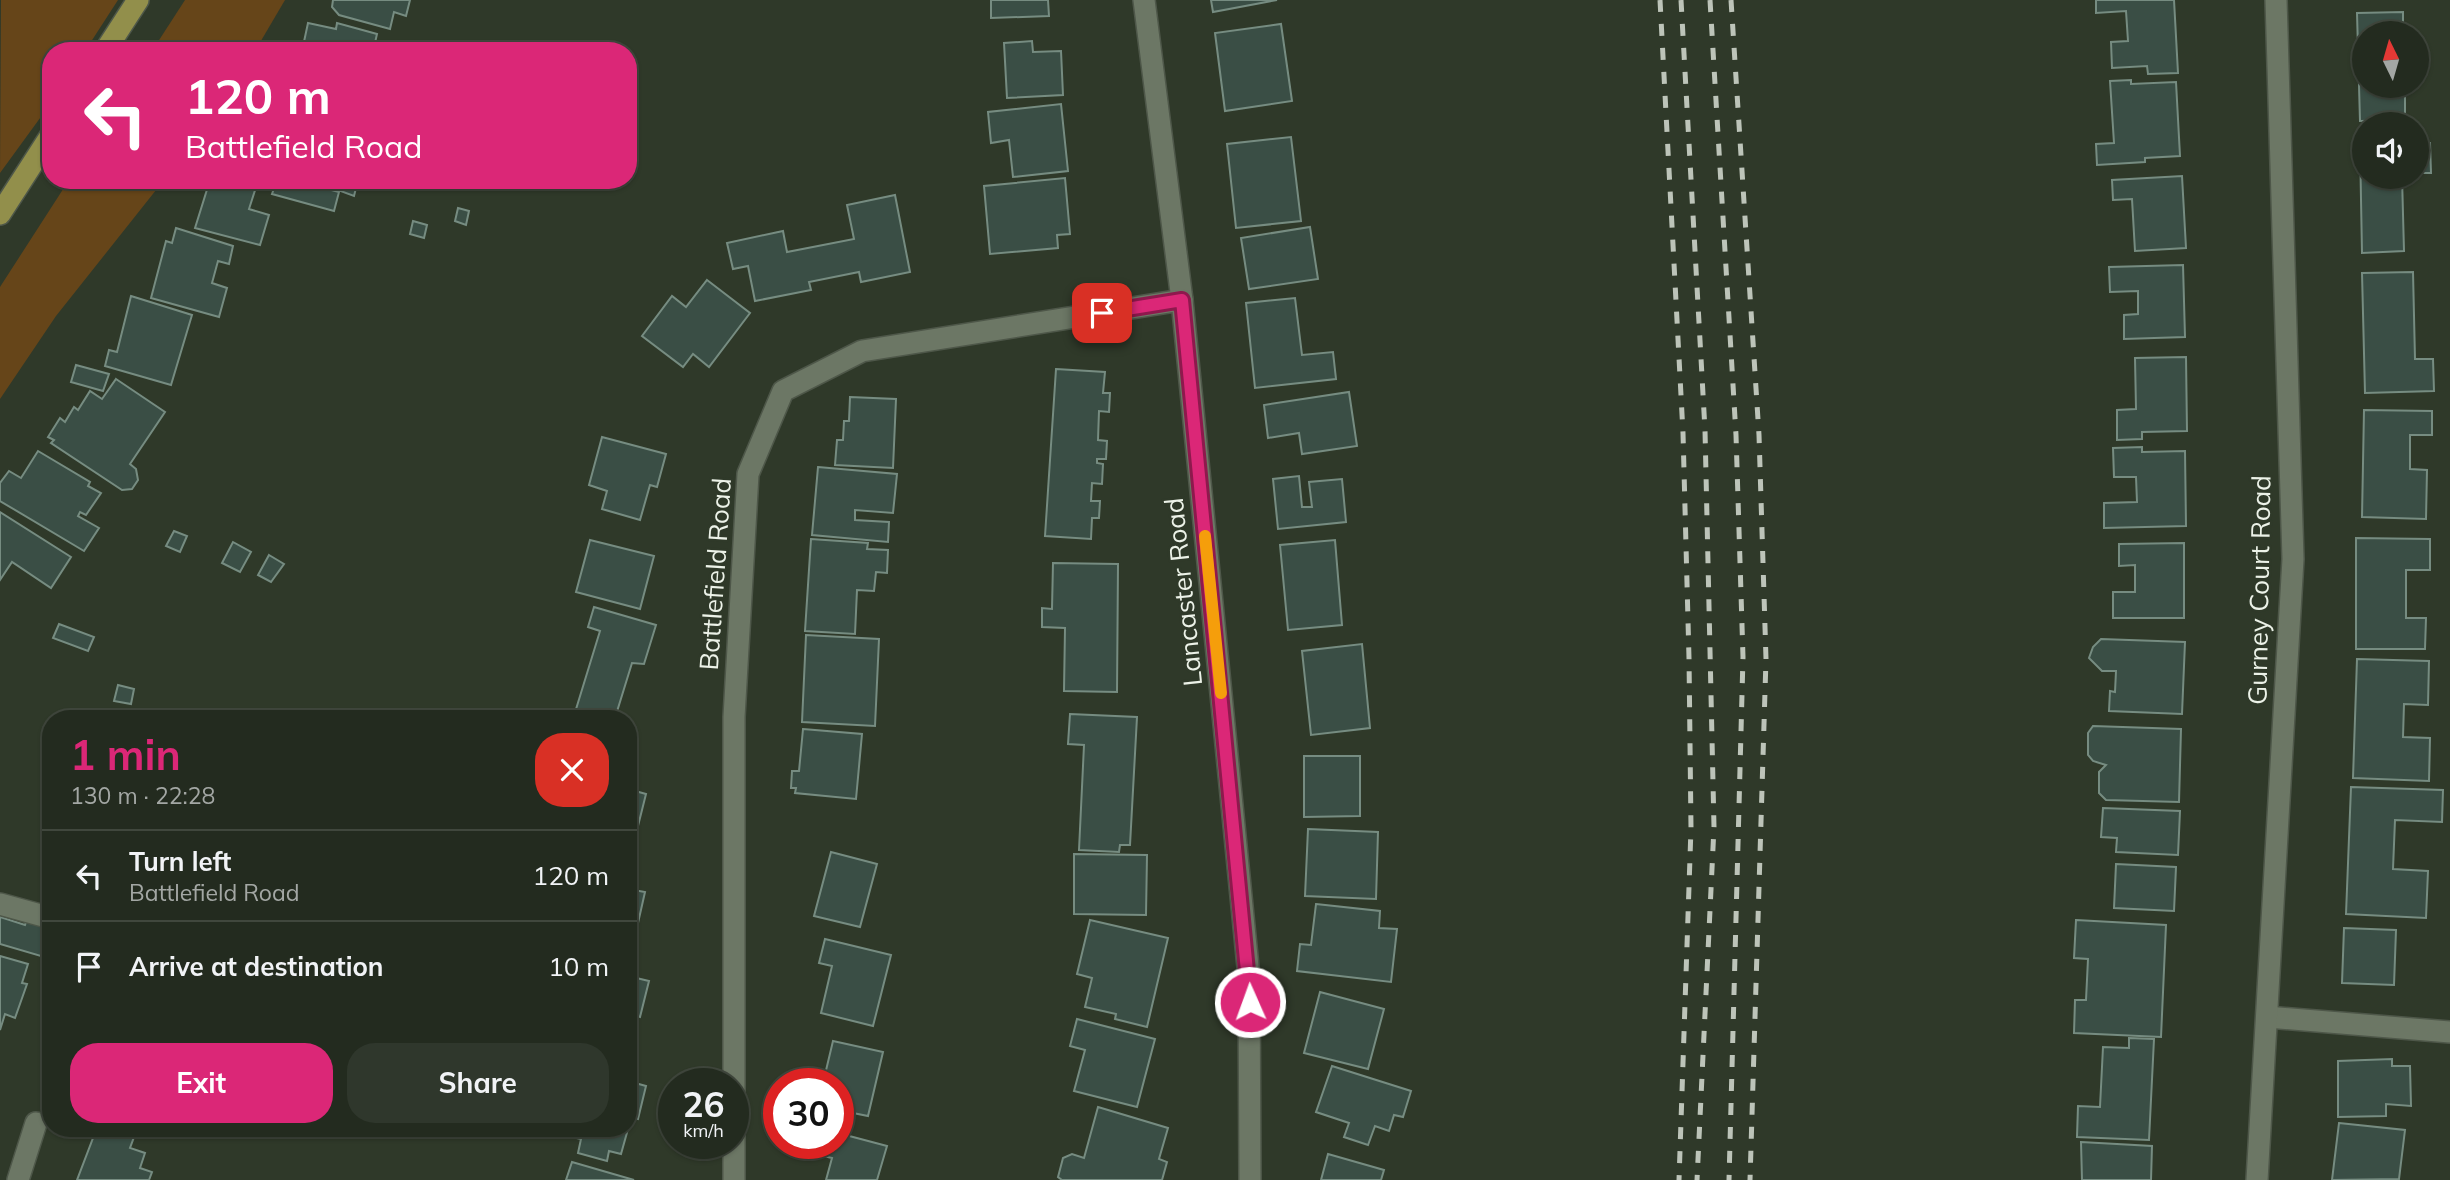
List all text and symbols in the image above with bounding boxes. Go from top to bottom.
north arrow [2352,21,2429,98]
map controls [2352,21,2429,189]
text: 120 m [185,65,331,126]
icon: left [70,70,161,161]
button: sound [2352,112,2429,189]
text: Battlefield Road [185,126,422,166]
pin [1072,283,1132,343]
icon: arrive [1083,294,1121,332]
street label: Gurney Court Road [2240,475,2278,705]
street label: Battlefield Road [692,477,738,671]
street label: Lancaster Road [1157,496,1209,688]
text: 1 min [70,728,181,781]
button: close [535,733,609,807]
text: 130 m · 22:28 [70,781,215,810]
text: Turn left [129,845,231,878]
icon: left [70,857,108,895]
text: 120 m [533,859,609,892]
text: Battlefield Road [129,878,300,907]
icon: arrive [70,948,108,986]
text: Arrive at destination [129,950,384,983]
text: 10 m [548,950,609,983]
position arrow [1213,965,1287,1039]
button: Exit [70,1043,333,1123]
button: Share [347,1043,609,1123]
speed limit sign: 30 [763,1068,854,1159]
text: 26 [682,1082,725,1126]
text: km/h [683,1119,724,1142]

